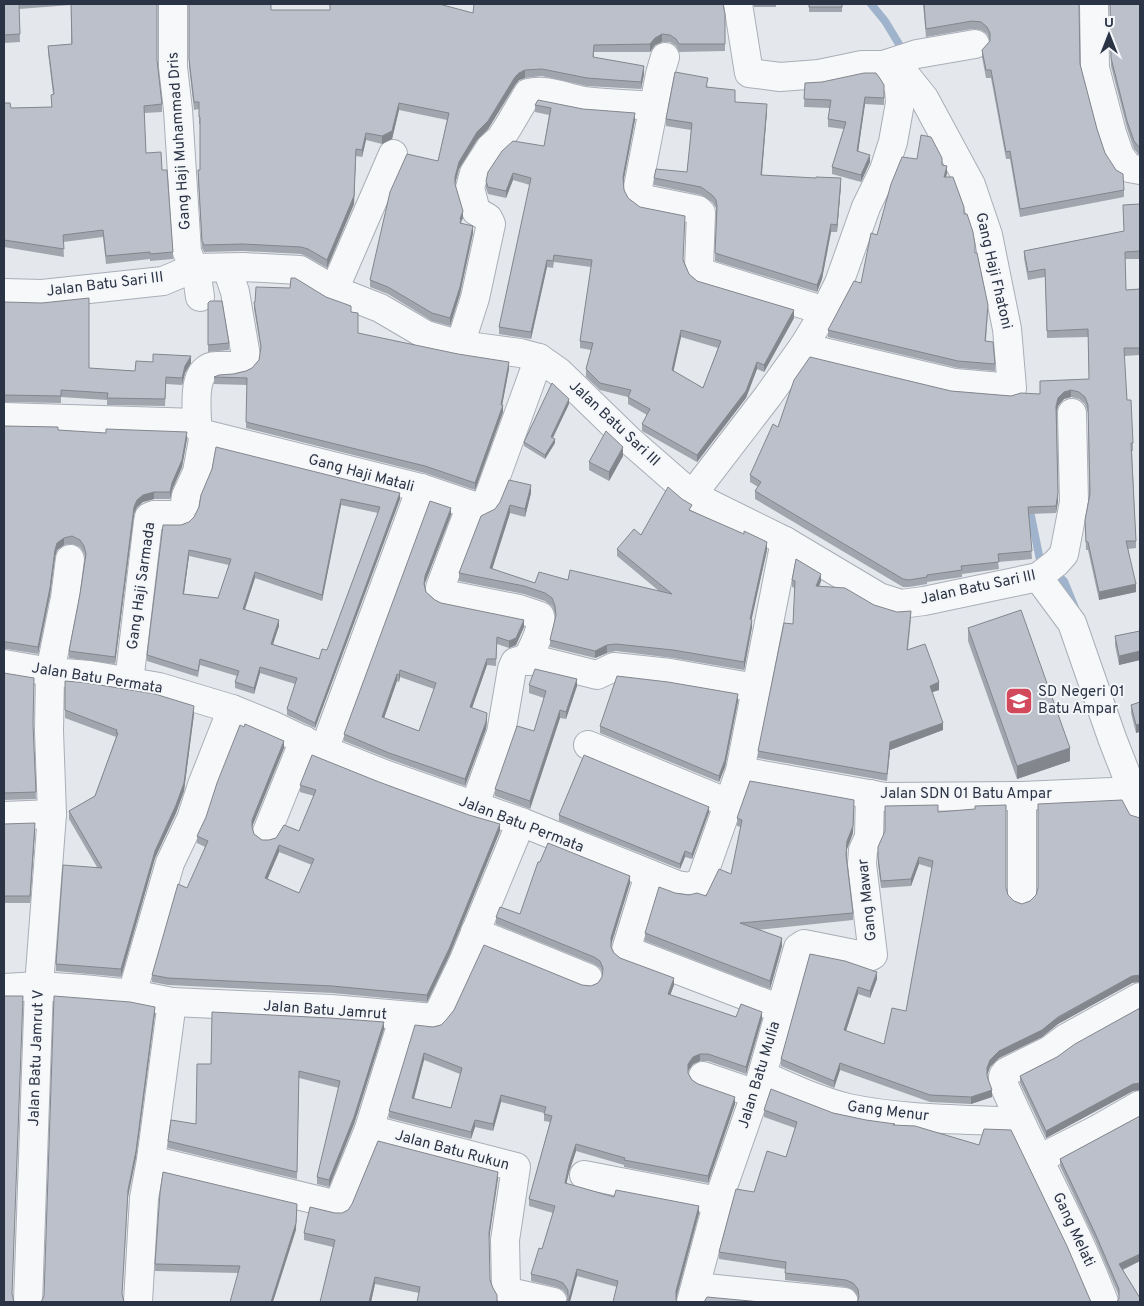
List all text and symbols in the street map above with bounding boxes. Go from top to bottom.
north arrow [1084,10,1134,60]
text: U [1104,15,1114,32]
street label: Gang Haji Muhammad Dris [164,51,196,231]
street label: Gang Haji Fhatoni [970,211,1016,331]
street label: Jalan Batu Sari III [45,268,165,302]
street label: Jalan Batu Sari III [564,377,664,471]
street label: Gang Haji Matali [306,451,416,497]
street label: Gang Haji Sarmada [124,521,160,651]
street label: Jalan Batu Sari III [918,566,1038,610]
street label: Jalan Batu Permata [30,659,164,699]
place label: SD Negeri 01 Batu Ampar [1038,683,1125,719]
school or university icon: SD Negeri 01 Batu Ampar [1004,686,1034,716]
street label: Jalan SDN 01 Batu Ampar [880,785,1052,804]
street label: Jalan Batu Permata [456,792,586,858]
street label: Gang Mawar [854,858,882,942]
street label: Jalan Batu Jamrut V [25,989,49,1127]
street label: Jalan Batu Jamrut [263,997,387,1025]
street label: Jalan Batu Mulia [735,1019,785,1131]
street label: Gang Menur [846,1098,930,1126]
street label: Jalan Batu Rukun [393,1127,511,1175]
street label: Gang Melati [1047,1190,1099,1270]

